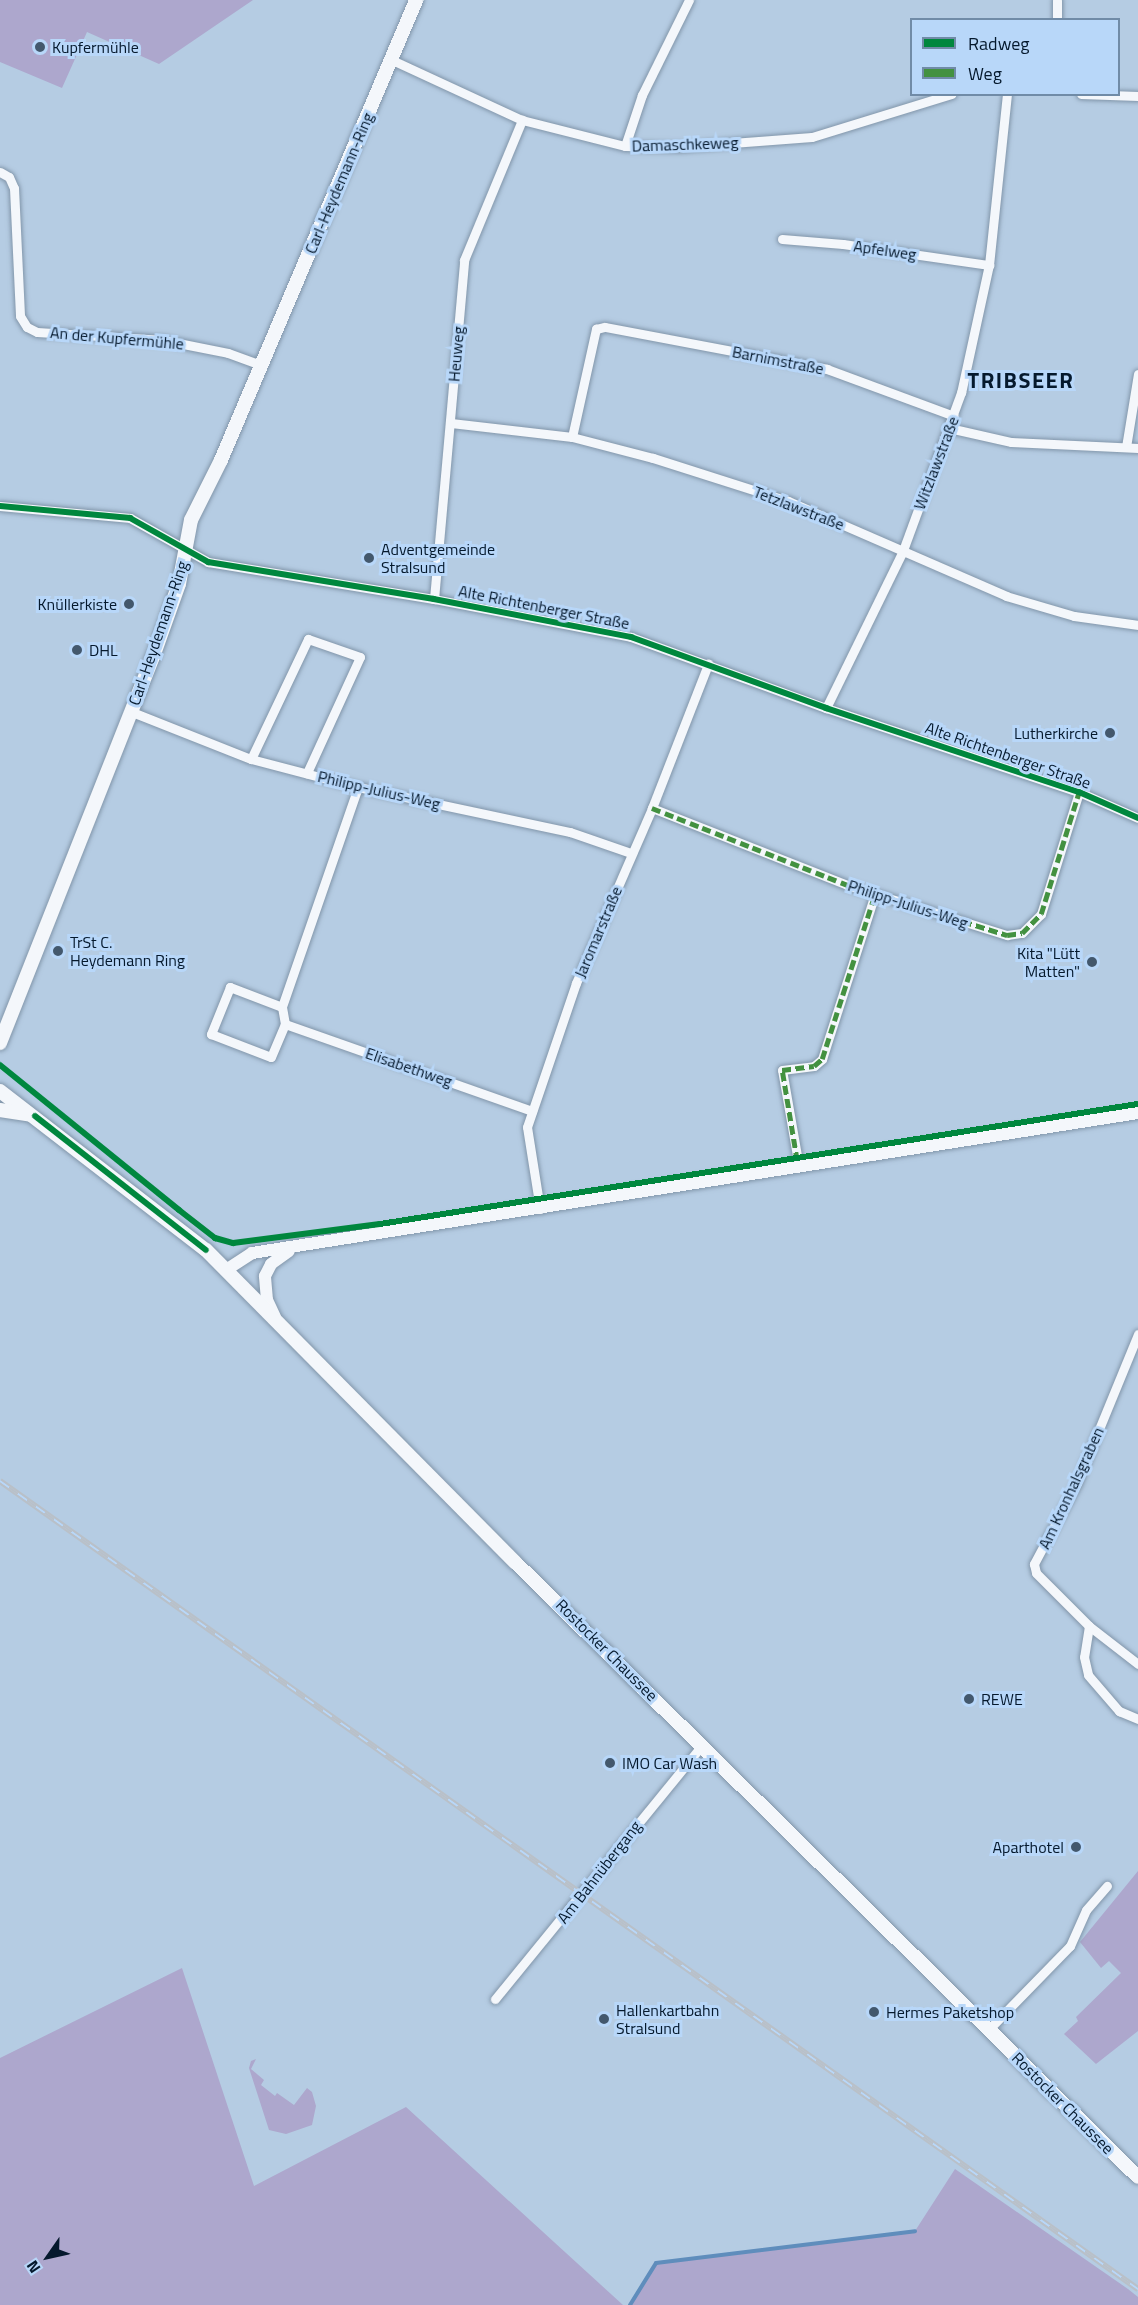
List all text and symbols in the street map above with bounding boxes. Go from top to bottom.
legend [910,18,1120,96]
text: Radweg [968,30,1030,57]
place label: Kupfermühle [52,37,139,57]
marker: Kupfermühle [33,40,47,54]
text: Weg [968,60,1002,87]
street label: Carl-Heydemann-Ring [301,110,377,256]
street label: Damaschkeweg [631,133,739,155]
street label: Apfelweg [852,236,918,264]
street label: An der Kupfermühle [49,323,185,353]
street label: Heuweg [444,325,468,383]
street label: Barnimstraße [731,342,825,378]
district label: TRIBSEER [968,368,1074,394]
street label: Witzlawstraße [909,414,963,512]
street label: Tetzlawstraße [751,482,847,534]
place label: Adventgemeinde Stralsund [381,539,495,577]
marker: Adventgemeinde Stralsund [362,551,376,565]
street label: Carl-Heydemann-Ring [124,558,192,708]
street label: Alte Richtenberger Straße [457,581,631,633]
place label: Knüllerkiste [38,594,117,614]
marker: Knüllerkiste [122,597,136,611]
place label: DHL [89,640,118,660]
marker: DHL [70,643,84,657]
street label: Alte Richtenberger Straße [923,718,1093,792]
place label: Lutherkirche [1014,723,1098,743]
marker: Lutherkirche [1103,726,1117,740]
street label: Philipp-Julius-Weg [316,767,442,813]
street label: Philipp-Julius-Weg [846,876,970,932]
street label: Jaromarstraße [570,883,626,981]
place label: TrSt C. Heydemann Ring [70,932,185,970]
place label: Kita "Lütt Matten" [1017,943,1080,981]
marker: TrSt C. Heydemann Ring [51,944,65,958]
marker: Kita "Lütt Matten" [1085,955,1099,969]
street label: Elisabethweg [363,1043,455,1091]
street label: Am Kronhalsgraben [1034,1424,1108,1552]
street label: Rostocker Chaussee [552,1595,662,1705]
place label: REWE [981,1689,1023,1709]
marker: REWE [962,1692,976,1706]
place label: IMO Car Wash [622,1753,717,1773]
marker: IMO Car Wash [603,1756,617,1770]
street label: Am Bahnübergang [553,1817,645,1927]
place label: Aparthotel [992,1837,1064,1857]
marker: Aparthotel [1069,1840,1083,1854]
place label: Hallenkartbahn Stralsund [616,2000,719,2038]
place label: Hermes Paketshop [886,2002,1014,2022]
marker: Hermes Paketshop [867,2005,881,2019]
marker: Hallenkartbahn Stralsund [597,2012,611,2026]
street label: Rostocker Chaussee [1008,2048,1118,2158]
north arrow [18,2227,78,2287]
text: N [20,2256,46,2278]

